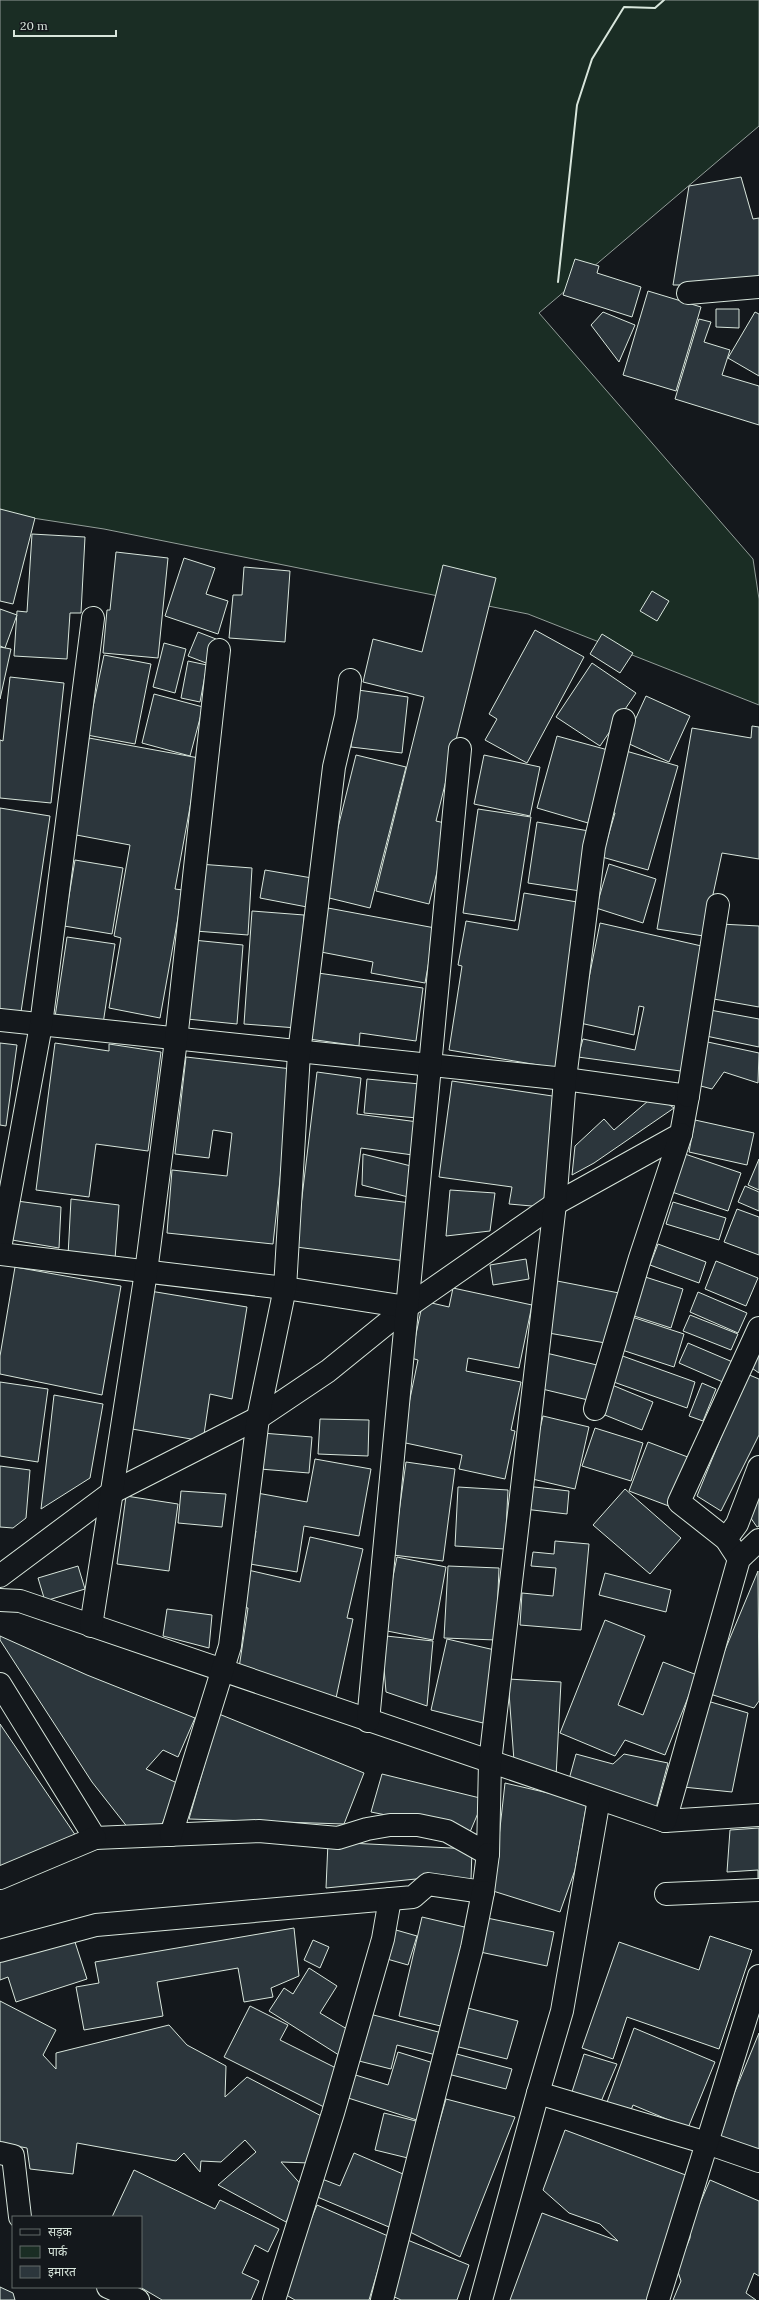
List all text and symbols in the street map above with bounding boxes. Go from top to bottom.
scale bar [14,12,116,38]
text: 20 m [20,18,48,33]
legend [12,2216,142,2288]
text: सड़क [48,2224,73,2239]
text: पार्क [48,2244,68,2259]
text: इमारत [48,2264,77,2279]

